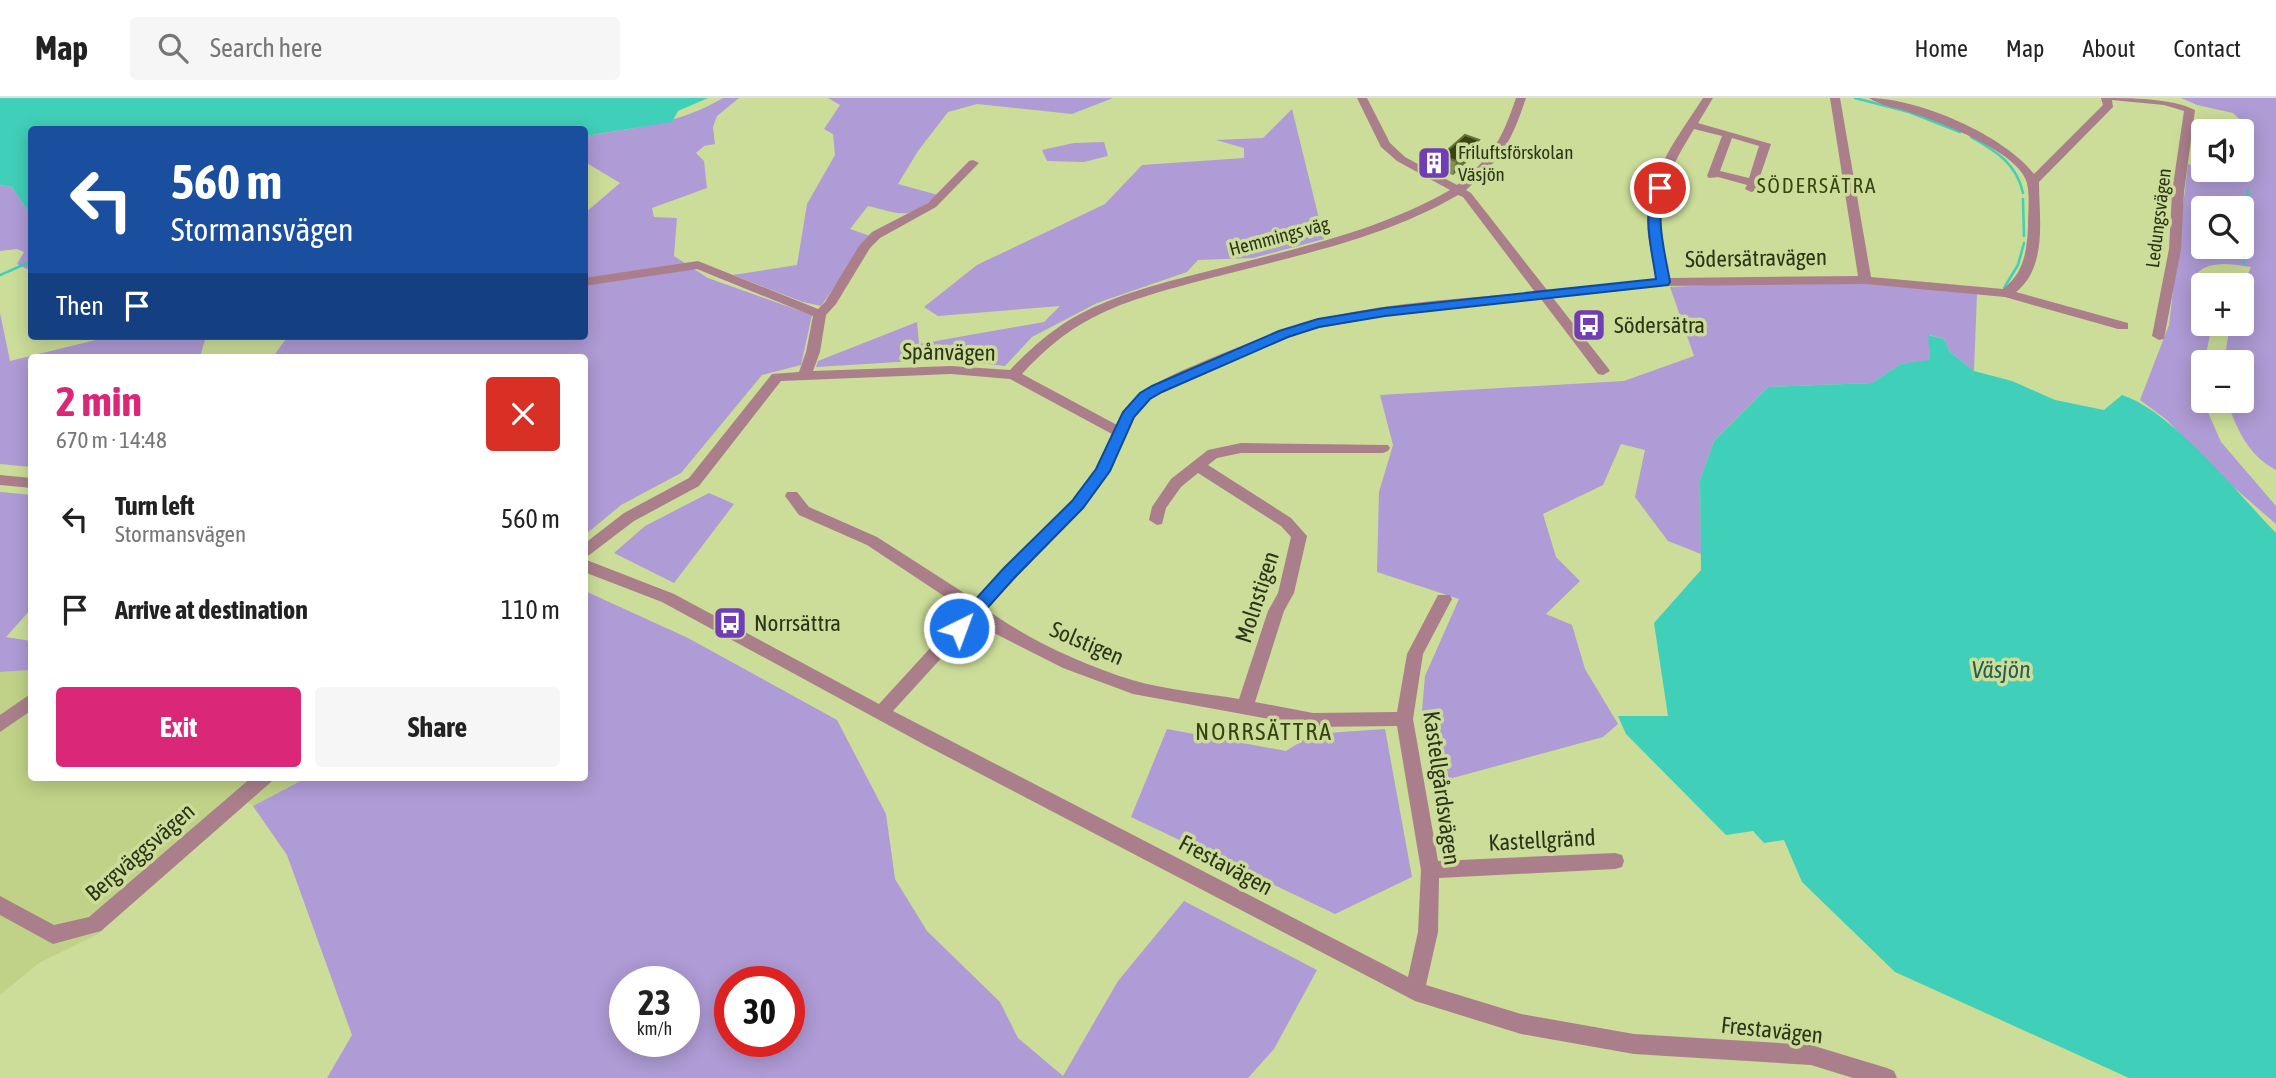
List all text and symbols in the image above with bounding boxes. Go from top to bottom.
search box [130,17,620,80]
text: Map [35,29,88,67]
icon: search [154,29,192,67]
text: Search here [210,33,322,63]
text: Home [1914,35,1968,62]
text: Map [2006,35,2044,62]
text: About [2082,35,2135,62]
text: Contact [2173,35,2241,62]
map controls [2191,119,2254,413]
button: sound [2191,119,2254,182]
place label: Friluftsförskolan Väsjön [1458,141,1573,185]
building icon: Friluftsförskolan Väsjön [1415,144,1453,182]
text: 560 m [171,153,282,209]
icon: left [56,154,147,245]
pin [1630,158,1690,218]
street label: Ledungsvägen [2141,167,2175,269]
icon: arrive [1641,169,1679,207]
district label: SÖDERSÄTRA [1757,173,1877,197]
button: search [2191,196,2254,259]
text: Stormansvägen [171,211,353,248]
street label: Hemmings väg [1227,212,1332,260]
street label: Södersätravägen [1685,244,1827,272]
button: + [2191,273,2254,336]
icon: arrive [118,287,156,325]
text: Then [56,291,104,321]
bus stop icon: Södersätra [1570,306,1608,344]
place label: Södersätra [1614,312,1705,338]
street label: Spånvägen [902,338,996,366]
button: − [2191,350,2254,413]
text: 2 min [56,377,142,425]
button: close [486,377,560,451]
text: 670 m · 14:48 [56,427,167,453]
text: Turn left [115,491,195,521]
icon: left [56,500,94,538]
text: 560 m [501,504,560,534]
text: Stormansvägen [115,521,246,547]
street label: Molnstigen [1230,548,1284,646]
icon: arrive [56,591,94,629]
position arrow [922,591,996,665]
text: Arrive at destination [115,595,308,625]
text: 110 m [501,595,560,625]
bus stop icon: Norrsättra [711,604,749,642]
place label: Norrsättra [754,610,841,636]
street label: Solstigen [1046,616,1128,670]
water label: Väsjön [1971,656,2031,683]
button: Exit [56,687,301,767]
button: Share [315,687,560,767]
street label: Kastellgårdsvägen [1418,709,1466,867]
district label: NORRSÄTTRA [1195,718,1333,745]
street label: Bergväggsvägen [80,798,200,906]
street label: Kastellgränd [1488,824,1596,856]
street label: Frestavägen [1175,829,1277,901]
speed limit sign: 30 [714,966,805,1057]
text: 23 [638,982,671,1022]
street label: Frestavägen [1720,1012,1824,1048]
text: km/h [637,1018,672,1039]

